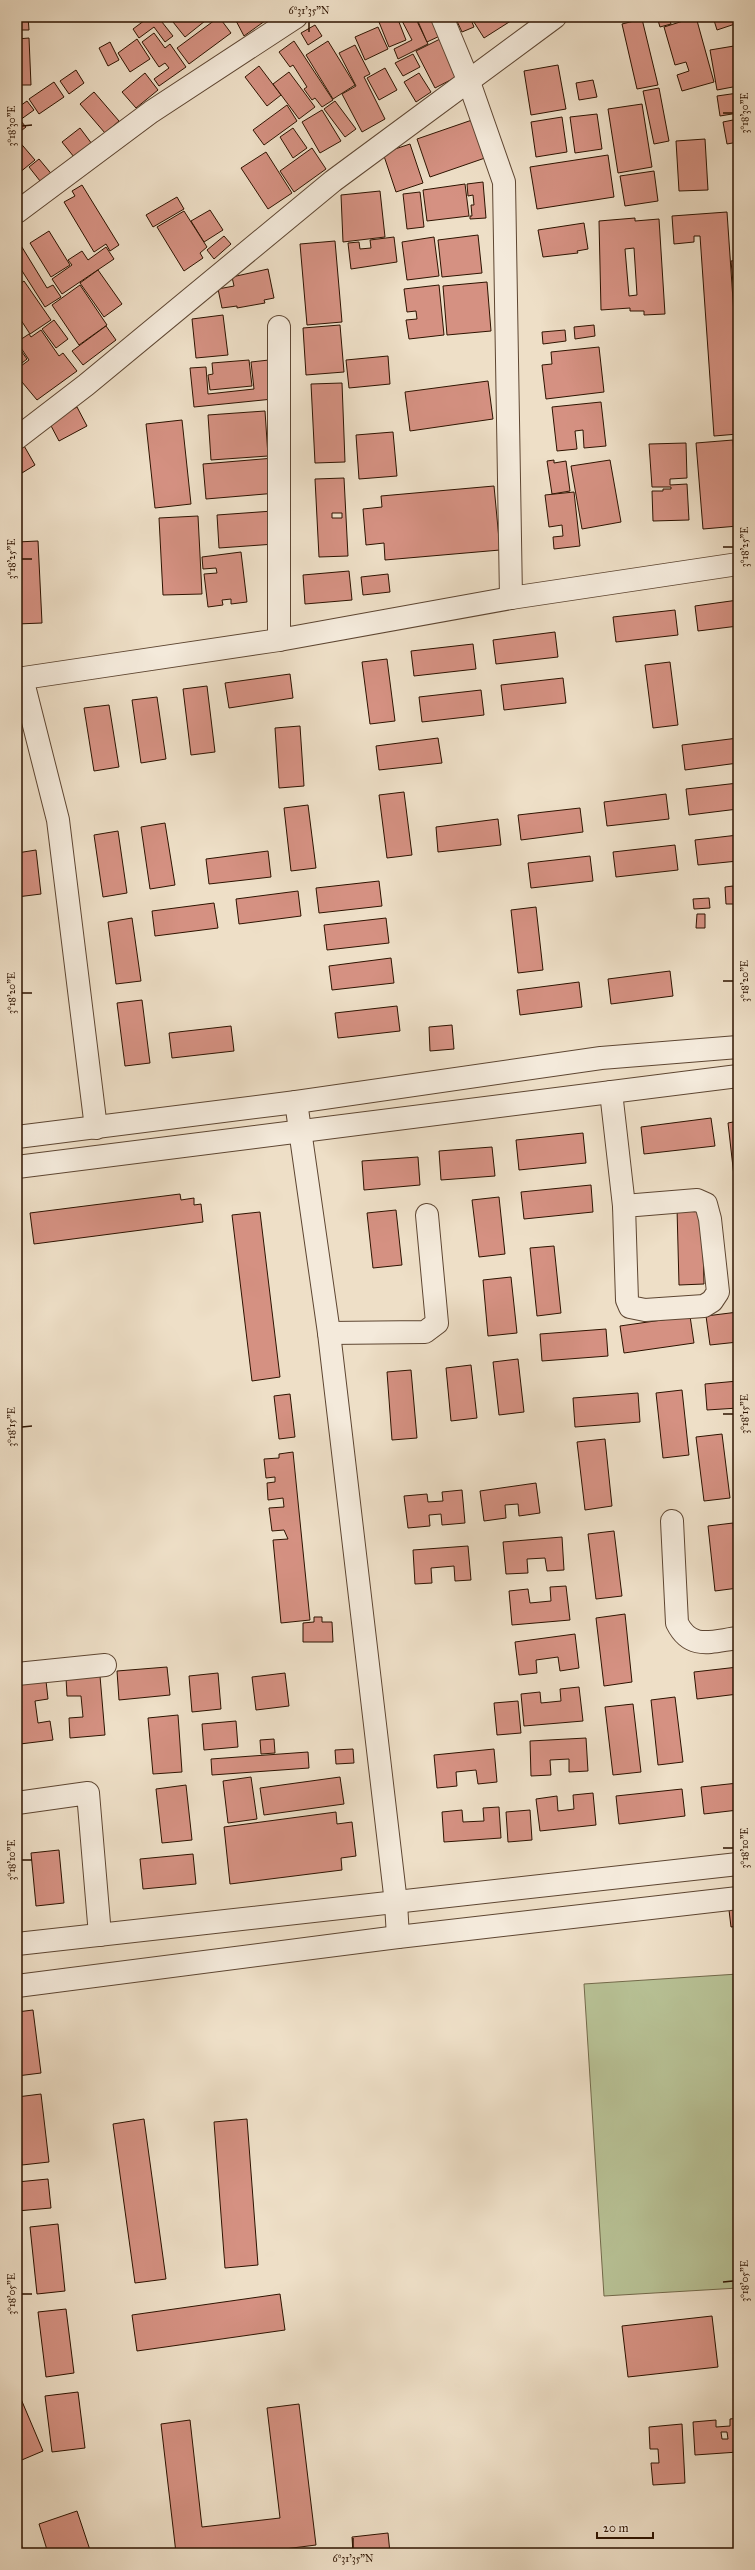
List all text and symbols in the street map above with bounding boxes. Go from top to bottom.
text: 6°31'35"N [289,5,330,17]
text: 3°18'30"E [739,92,751,134]
text: 3°18'30"E [6,105,18,147]
text: 3°18'25"E [739,527,751,567]
text: 3°18'25"E [6,539,18,579]
text: 3°18'20"E [739,960,751,1002]
text: 3°18'20"E [6,972,18,1014]
text: 3°18'15"E [739,1394,751,1434]
text: 3°18'15"E [6,1407,18,1447]
text: 3°18'10"E [739,1828,751,1868]
text: 3°18'10"E [6,1840,18,1880]
text: 3°18'05"E [739,2260,751,2302]
text: 3°18'05"E [6,2273,18,2315]
scale bar [597,2514,653,2540]
text: 20 m [603,2521,629,2535]
text: 6°31'35"N [333,2553,374,2565]

